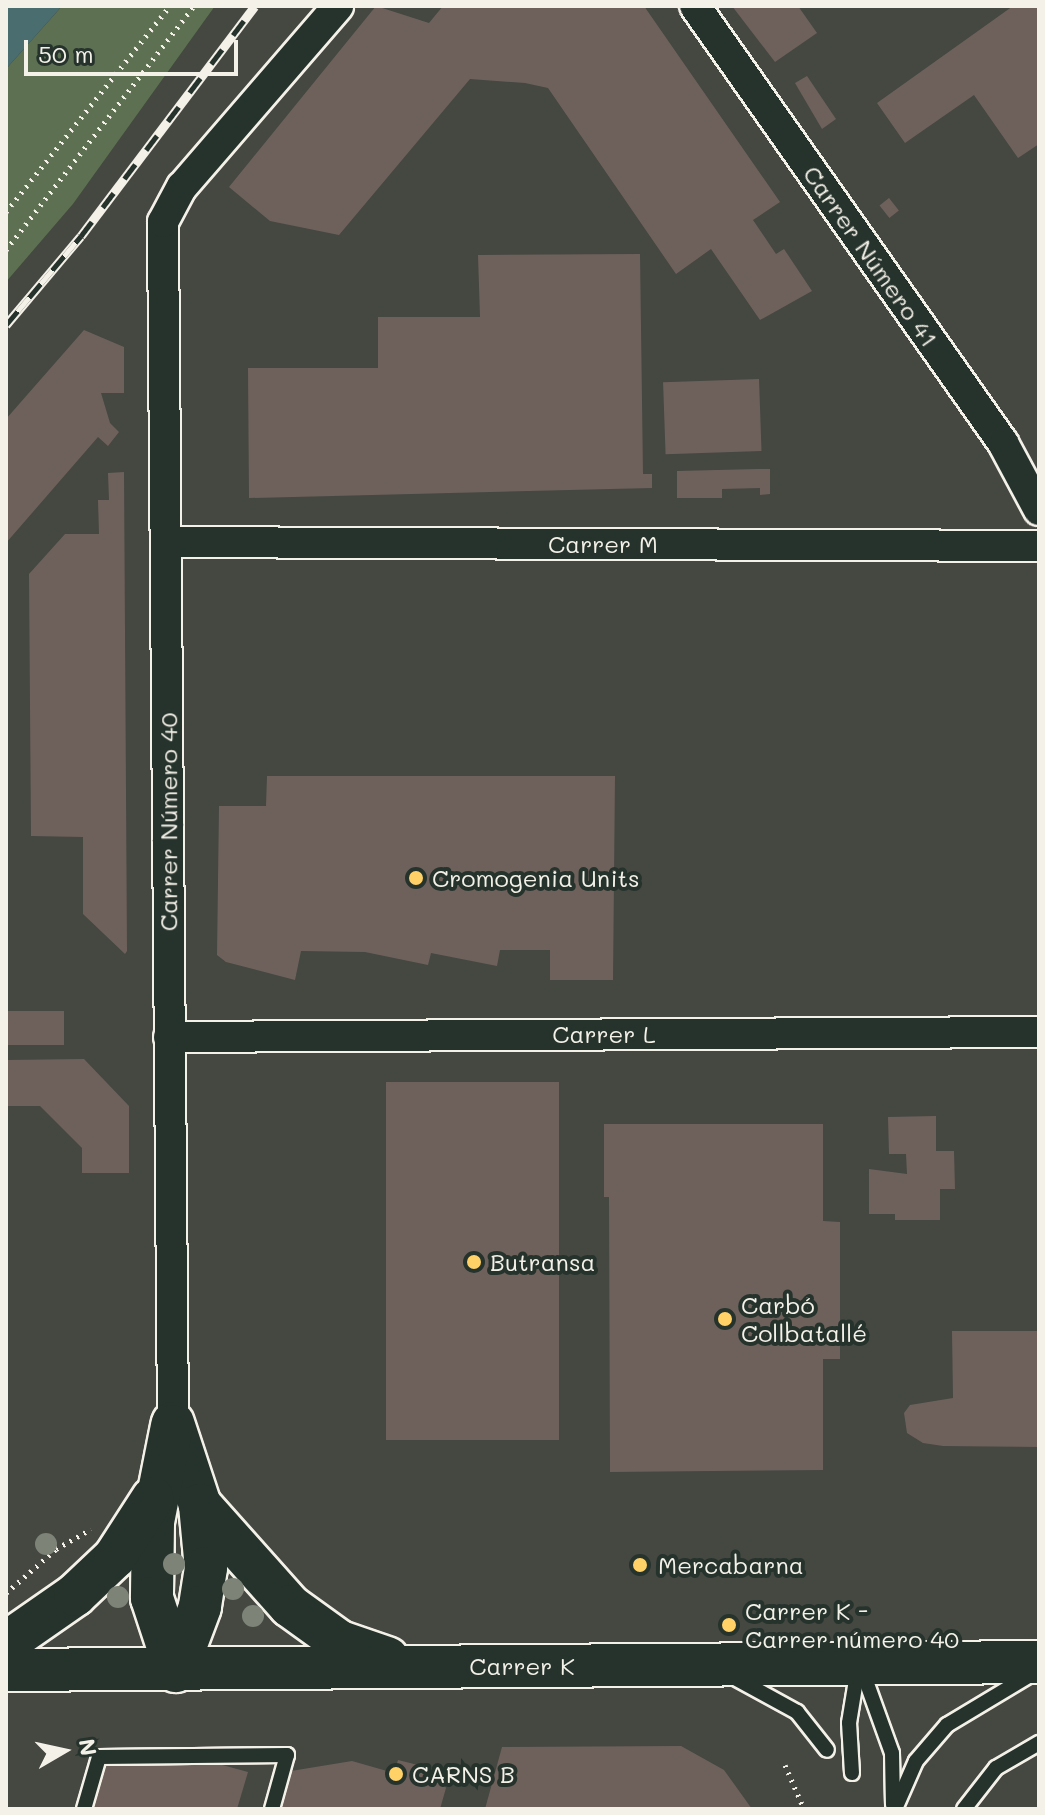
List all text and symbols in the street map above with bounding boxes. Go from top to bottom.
scale bar [28,24,242,74]
text: 50 m [38,38,94,69]
street label: Carrer Número 41 [798,160,944,352]
street label: Carrer M [548,530,658,558]
street label: Carrer Número 40 [154,713,182,931]
place label: Cromogenia Units [432,864,640,892]
marker: Cromogenia Units [407,869,425,887]
street label: Carrer L [552,1020,656,1048]
place label: Butransa [490,1248,596,1276]
marker: Butransa [465,1253,483,1271]
place label: Carbó Collbatallé [741,1291,867,1347]
marker: Carbó Collbatallé [716,1310,734,1328]
place label: Mercabarna [658,1551,804,1579]
marker: Mercabarna [629,1554,651,1576]
place label: Carrer K - Carrer número 40 [745,1597,959,1653]
marker: Carrer K - Carrer número 40 [720,1616,738,1634]
street label: Carrer K [469,1652,575,1680]
north arrow [24,1711,104,1791]
text: N [73,1737,104,1758]
place label: CARNS B [412,1760,515,1788]
marker: CARNS B [387,1765,405,1783]

